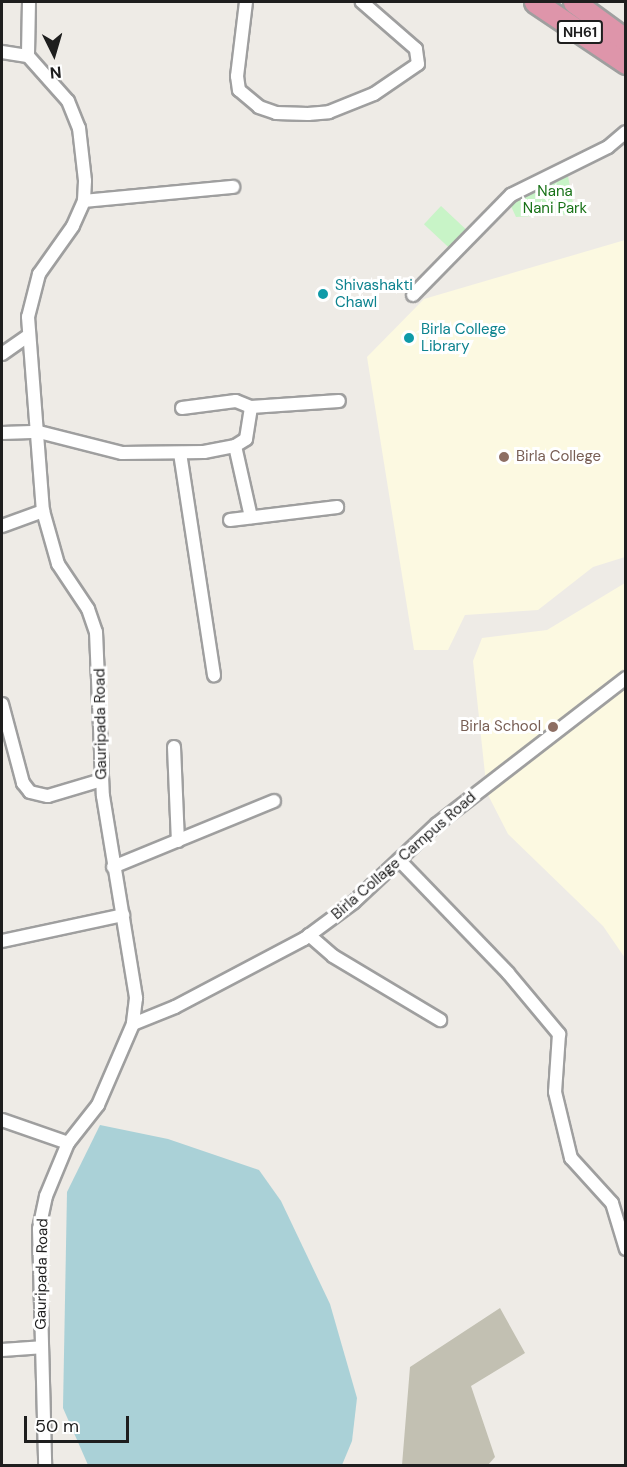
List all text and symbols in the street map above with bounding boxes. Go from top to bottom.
road number: NH61 [556,21,604,43]
north arrow [24,24,84,84]
text: N [49,61,62,83]
park label: Nana Nani Park [523,182,587,217]
place label: Shivashakti Chawl [335,276,413,311]
marker: Shivashakti Chawl [316,287,330,301]
place label: Birla College Library [421,320,506,355]
marker: Birla College Library [402,331,416,345]
place label: Birla College [516,448,601,466]
marker: Birla College [497,450,511,464]
street label: Gauripada Road [91,668,111,780]
place label: Birla School [460,718,541,736]
marker: Birla School [546,720,560,734]
street label: Birla Collage Campus Road [328,788,480,924]
street label: Gauripada Road [32,1218,52,1330]
scale bar [27,1404,132,1442]
text: 50 m [35,1414,79,1438]

